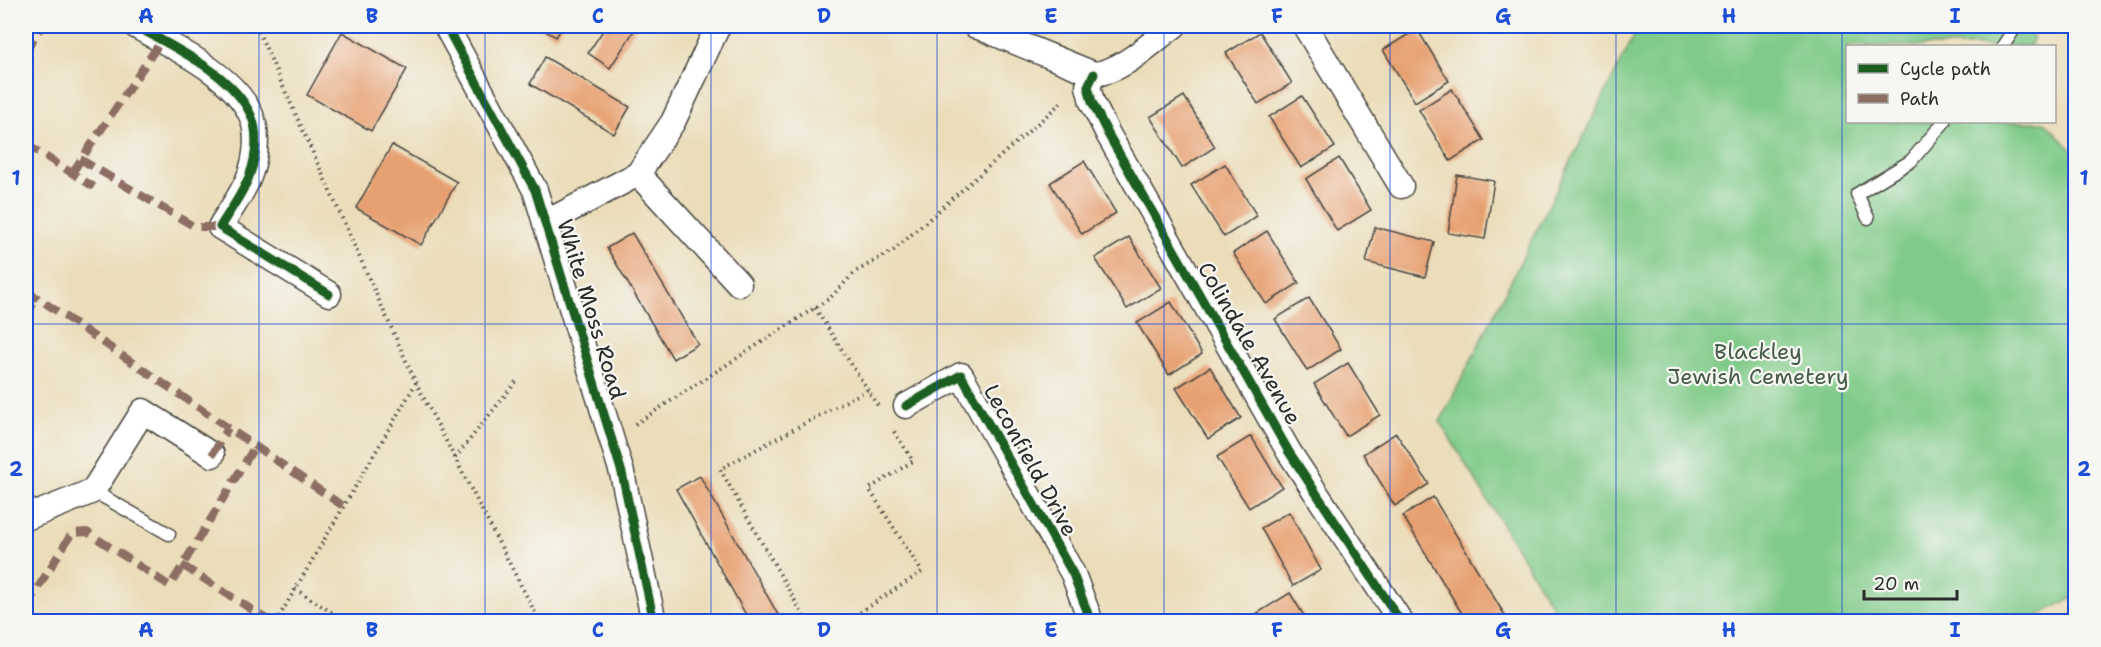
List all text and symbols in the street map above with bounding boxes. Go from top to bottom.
text: A [138,3,154,29]
text: B [366,3,378,29]
text: C [592,3,604,29]
text: D [817,3,831,29]
text: E [1044,3,1058,29]
text: F [1271,3,1283,29]
text: G [1495,3,1511,29]
text: H [1722,3,1736,29]
text: I [1949,3,1961,29]
legend [1846,45,2056,123]
text: Cycle path [1900,57,1991,81]
text: Path [1900,87,1939,111]
text: 1 [11,165,21,191]
text: 1 [2079,165,2089,191]
street label: White Moss Road [550,215,633,403]
street label: Colindale Avenue [1191,257,1308,430]
park label: Blackley Jewish Cemetery [1667,337,1849,391]
street label: Leconfield Drive [977,379,1084,541]
text: 2 [9,456,23,482]
text: 2 [2077,456,2091,482]
scale bar [1864,563,1957,601]
text: 20 m [1873,572,1919,596]
text: A [138,617,154,643]
text: B [366,617,378,643]
text: C [592,617,604,643]
text: D [817,617,831,643]
text: E [1044,617,1058,643]
text: F [1271,617,1283,643]
text: G [1495,617,1511,643]
text: H [1722,617,1736,643]
text: I [1949,617,1961,643]

